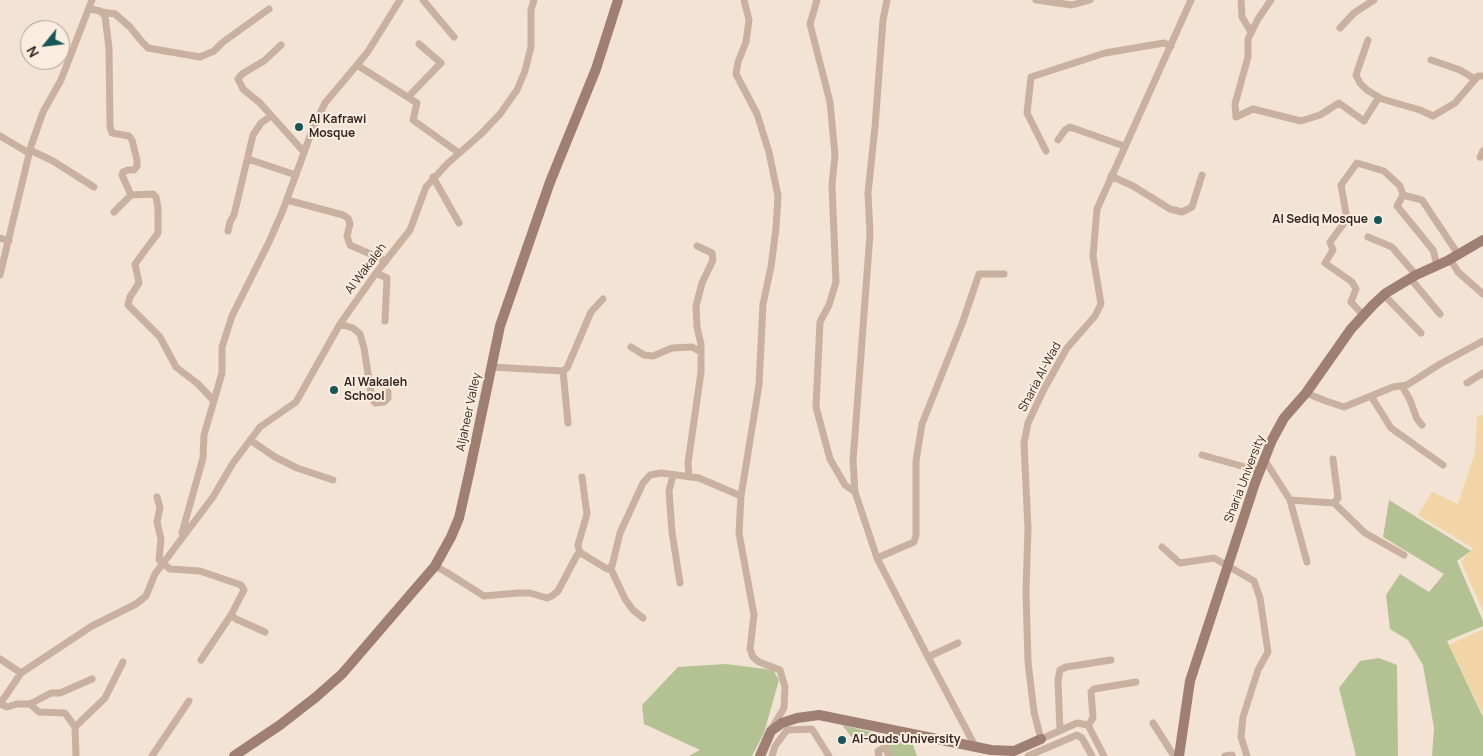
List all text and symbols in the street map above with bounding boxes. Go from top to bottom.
north arrow [20,20,70,70]
text: N [22,43,43,61]
place label: Al Kafrawi Mosque [309,113,366,141]
marker: Al Kafrawi Mosque [293,121,305,133]
place label: Al Sediq Mosque [1272,213,1368,227]
marker: Al Sediq Mosque [1372,214,1384,226]
street label: Al Wakaleh [342,241,390,297]
street label: Sharia Al-Wad [1016,340,1064,414]
street label: Aljaheer Valley [454,371,484,453]
place label: Al Wakaleh School [344,376,407,404]
marker: Al Wakaleh School [328,384,340,396]
street label: Sharia University [1222,433,1268,525]
place label: Al-Quds University [852,733,961,747]
marker: Al-Quds University [836,734,848,746]

